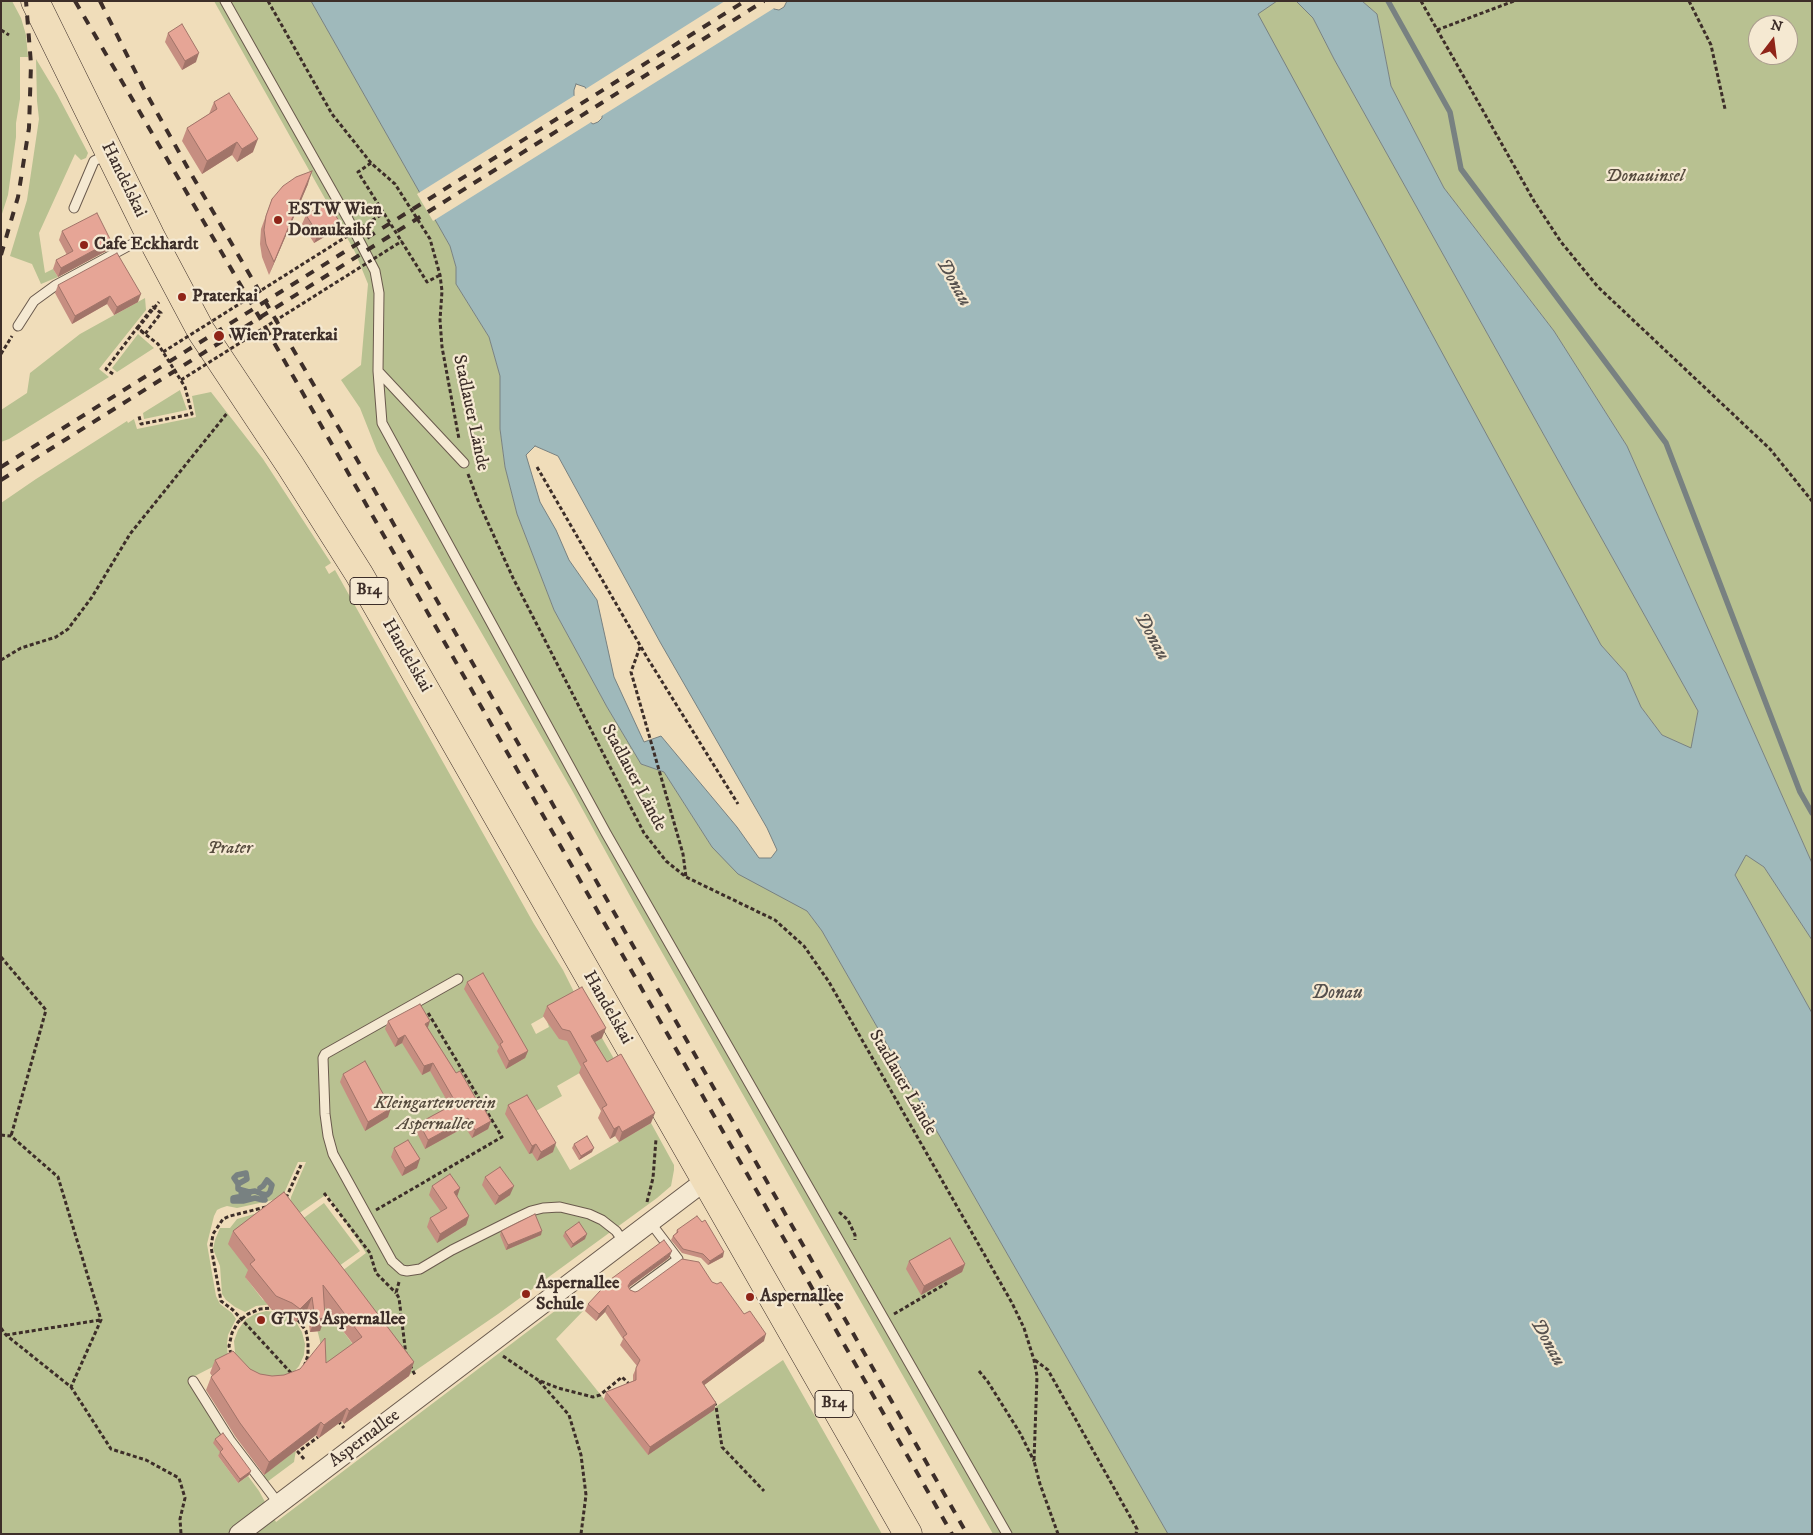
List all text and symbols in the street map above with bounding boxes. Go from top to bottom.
north arrow [1748,15,1798,65]
text: N [1769,16,1785,37]
street label: Handelskai [96,139,150,221]
park label: Donauinsel [1606,166,1684,188]
place label: ESTW Wien Donaukaibf [288,199,382,242]
marker: ESTW Wien Donaukaibf [272,214,284,226]
place label: Cafe Eckhardt [94,234,198,256]
marker: Cafe Eckhardt [78,239,90,251]
water label: Donau [931,255,975,311]
place label: Praterkai [192,286,258,308]
marker: Praterkai [176,291,188,303]
place label: Wien Praterkai [230,325,338,347]
marker: Wien Praterkai [212,329,226,343]
street label: Stadlauer Lände [447,353,493,473]
road number: B14 [350,578,388,604]
water label: Donau [1129,609,1173,665]
street label: Handelskai [376,615,436,697]
street label: Stadlauer Lände [596,721,670,835]
park label: Prater [208,838,252,860]
street label: Handelskai [577,967,637,1049]
water label: Donau [1311,983,1363,1005]
street label: Stadlauer Lände [863,1027,941,1139]
park label: Kleingartenverein Aspernallee [374,1093,496,1136]
place label: Aspernallee Schule [536,1273,619,1316]
place label: Aspernallee [760,1286,843,1308]
marker: Aspernallee Schule [520,1288,532,1300]
marker: Aspernallee [744,1291,756,1303]
place label: GTVS Aspernallee [271,1309,406,1331]
marker: GTVS Aspernallee [255,1314,267,1326]
water label: Donau [1525,1315,1569,1371]
road number: B14 [815,1390,853,1418]
street label: Aspernallee [325,1405,405,1473]

